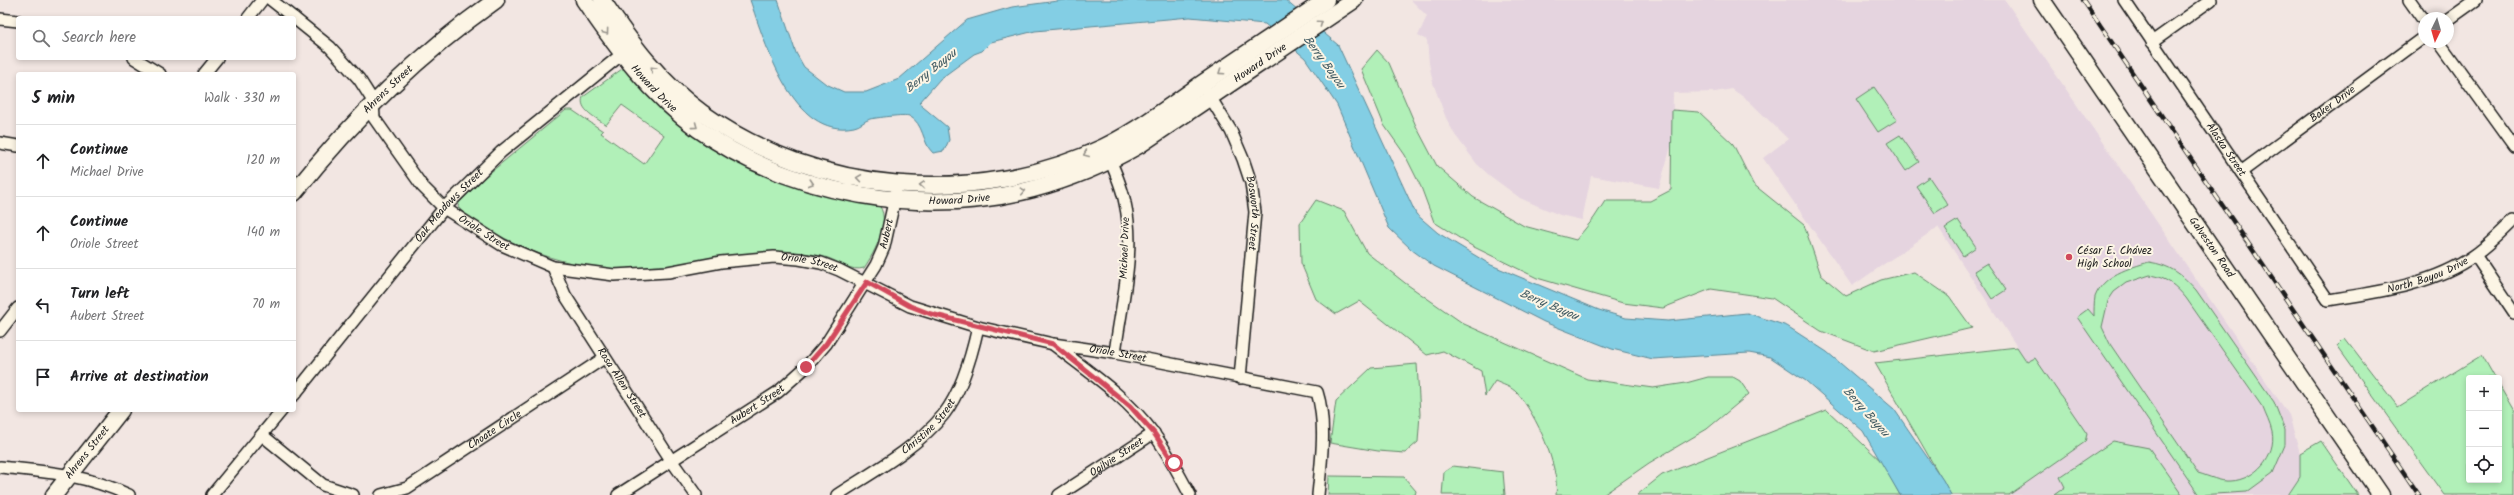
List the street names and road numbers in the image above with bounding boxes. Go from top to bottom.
street label: Howard Drive [1230,39,1291,88]
street label: Ahrens Street [359,60,418,118]
street label: Howard Drive [626,60,681,117]
street label: Baker Drive [2306,81,2360,127]
street label: Alaska Street [2201,119,2251,181]
street label: Oak Meadows Street [410,164,489,247]
street label: Bosworth Street [1240,173,1264,252]
street label: Howard Drive [929,189,991,210]
street label: Oriole Street [454,210,513,256]
street label: Galveston Road [2184,213,2239,282]
street label: Aubert [875,216,899,251]
street label: Michael Drive [1115,217,1135,279]
street label: Oriole Street [780,249,841,278]
street label: North Bayou Drive [2386,252,2472,299]
street label: Oriole Street [1088,340,1149,368]
street label: Rosa Allen Street [592,344,651,423]
street label: Aubert Street [726,380,790,430]
street label: Christine Street [897,395,961,460]
street label: Choate Circle [464,406,525,455]
street label: Ahrens Street [61,421,115,483]
street label: Ogilvie Street [1086,432,1148,482]

